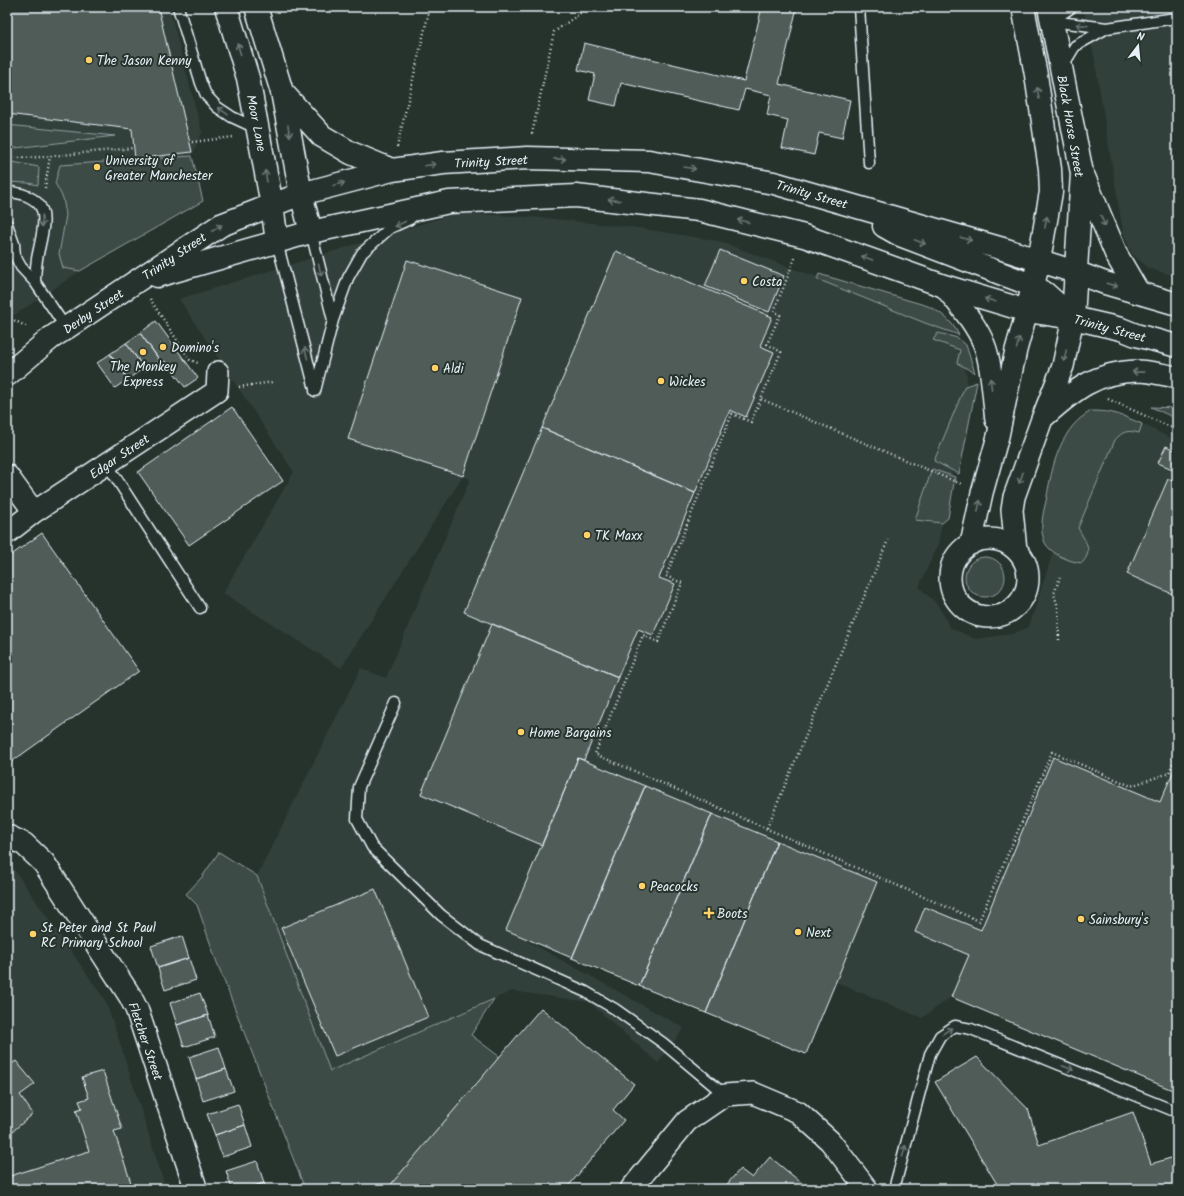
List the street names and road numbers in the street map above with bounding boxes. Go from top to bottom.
street label: Black Horse Street [1050,74,1089,180]
street label: Moor Lane [240,93,271,154]
street label: Trinity Street [454,150,529,175]
street label: Trinity Street [773,175,851,216]
street label: Trinity Street [138,227,212,287]
street label: Derby Street [59,284,129,340]
street label: Trinity Street [1071,310,1149,349]
street label: Edgar Street [85,429,155,485]
street label: Fletcher Street [121,999,168,1085]

